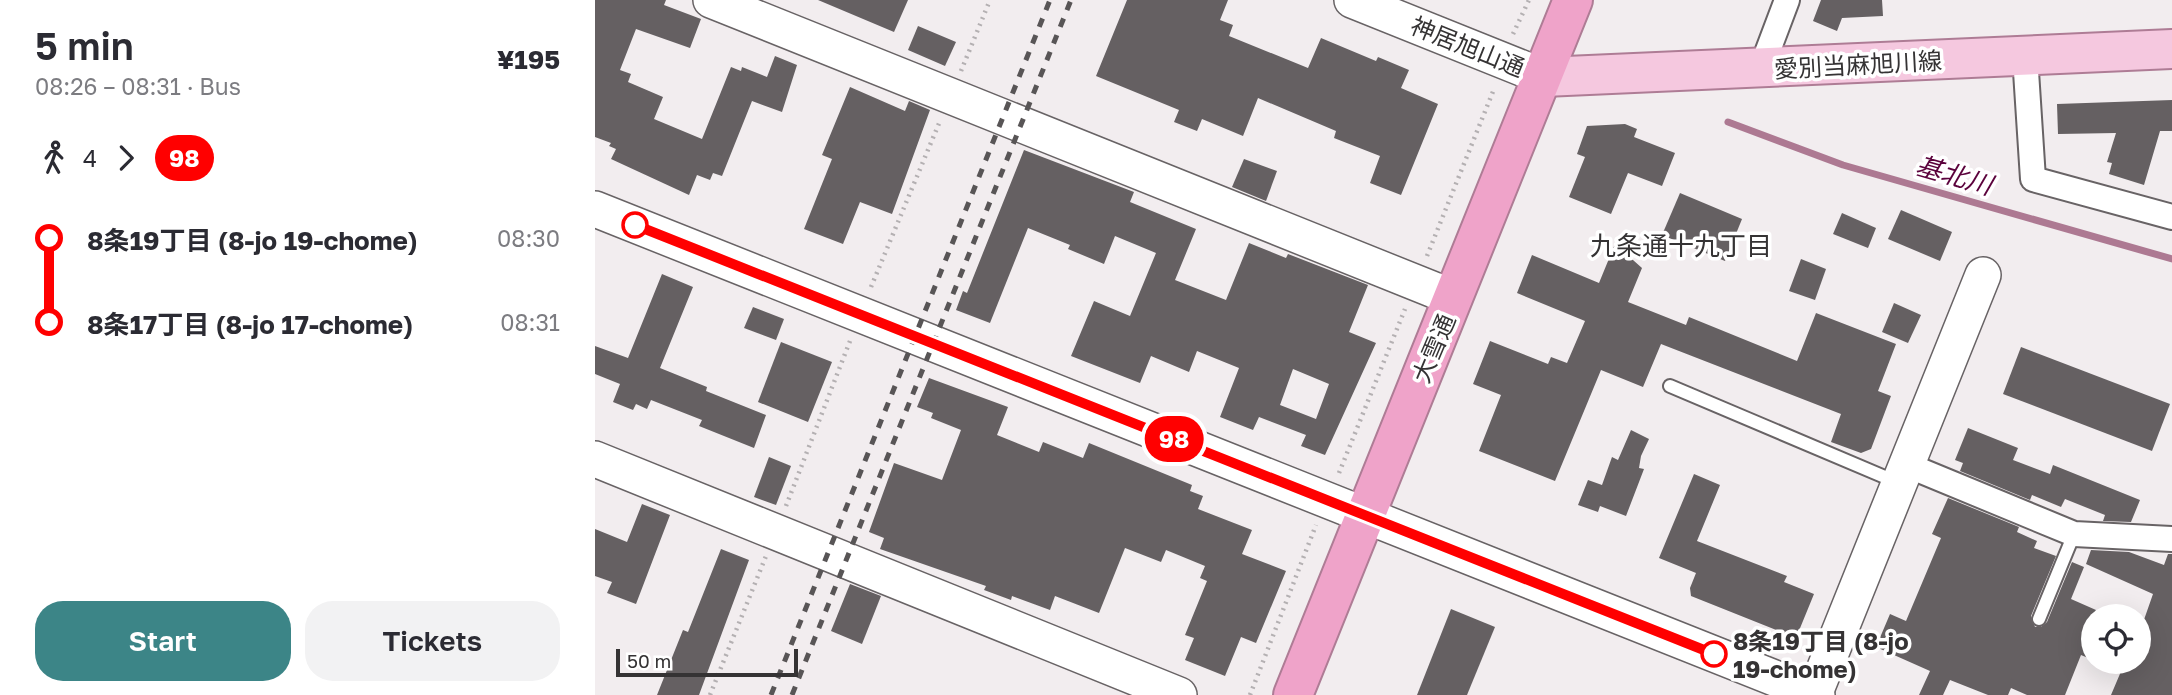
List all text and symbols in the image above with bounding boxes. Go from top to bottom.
street label: 神居旭山通 [1407,10,1529,82]
text: 5 min [35,23,134,68]
text: ¥195 [497,44,560,75]
street label: 愛別当麻旭川線 [1773,45,1943,83]
text: 08:26 – 08:31 · Bus [35,72,241,100]
icon: walk [35,139,73,177]
icon: forward [107,139,145,177]
text: 98 [169,143,200,172]
text: 4 [83,144,97,172]
water label: 基北川 [1912,149,1999,201]
unlabelled marker [622,212,648,238]
text: 08:30 [497,224,560,252]
text: 8条19丁目 (8-jo 19-chome) [87,225,418,256]
district label: 九条通十九丁目 [1590,230,1772,261]
text: 08:31 [500,308,560,336]
text: 8条17丁目 (8-jo 17-chome) [87,309,413,340]
street label: 大雪通 [1406,309,1460,387]
line badge: 98 [1143,416,1205,462]
text: 98 [1159,424,1189,453]
button: Start [35,601,291,681]
button: Tickets [305,601,560,681]
map controls [2081,604,2151,674]
button: locate [2081,604,2151,674]
place label: 8条19丁目 (8-jo 19-chome) [1733,626,1909,683]
marker: 8条19丁目 (8-jo 19-chome) [1701,641,1727,667]
scale bar [616,646,798,678]
text: 50 m [627,649,671,672]

